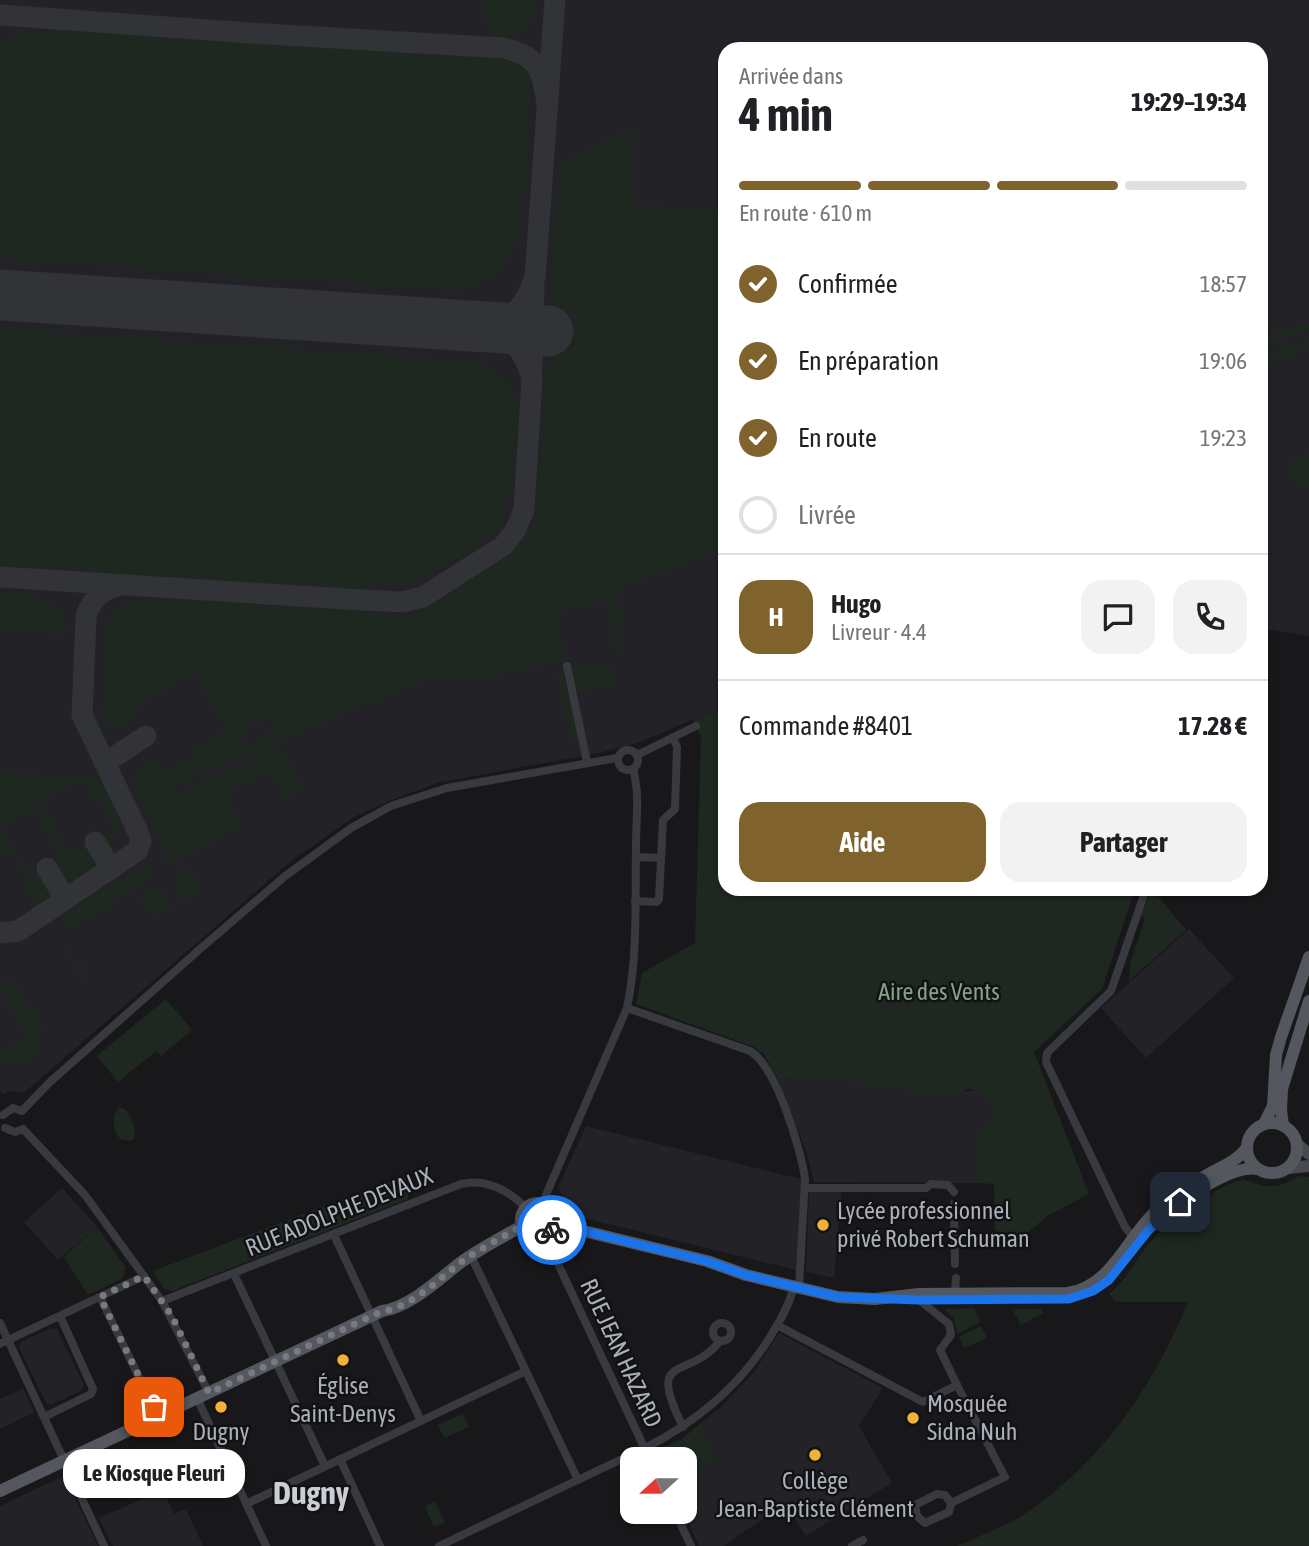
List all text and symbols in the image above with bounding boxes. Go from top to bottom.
text: Arrivée dans [739,63,843,89]
text: 19:29–19:34 [1131,87,1247,117]
text: 4 min [739,88,833,141]
text: En route · 610 m [739,200,872,226]
icon: check [739,265,777,303]
text: Confirmée [798,269,898,299]
text: 18:57 [1200,271,1247,297]
icon: check [739,342,777,380]
text: En préparation [798,346,939,376]
text: 19:06 [1199,348,1247,374]
icon: check [739,419,777,457]
text: En route [798,423,877,453]
text: 19:23 [1200,425,1247,451]
text: Livrée [798,500,856,530]
button: chat [1081,580,1155,654]
button: phone [1173,580,1247,654]
text: Hugo [831,589,882,619]
text: H [768,602,784,632]
text: Livreur · 4.4 [831,619,927,645]
text: Commande #8401 [739,711,913,741]
text: 17.28 € [1178,711,1247,741]
button: Aide [739,802,986,882]
button: Partager [1000,802,1247,882]
park label: Aire des Vents [878,978,1000,1005]
street label: RUE ADOLPHE DEVAUX [241,1162,436,1261]
pin [1150,1172,1210,1232]
icon: home [1161,1183,1199,1221]
courier [517,1195,587,1265]
place label: Lycée professionnel privé Robert Schuman [837,1197,1030,1252]
icon: bike [533,1211,571,1249]
marker: Lycée professionnel privé Robert Schuman [815,1217,831,1233]
street label: RUE JEAN HAZARD [575,1274,668,1431]
marker: Église Saint-Denys [335,1352,351,1368]
place label: Église Saint-Denys [290,1372,396,1427]
pin [124,1377,184,1437]
icon: bag [135,1388,173,1426]
place label: Mosquée Sidna Nuh [927,1390,1017,1445]
marker: Dugny [213,1399,229,1415]
marker: Mosquée Sidna Nuh [905,1410,921,1426]
place label: Dugny [193,1418,250,1445]
north arrow [620,1447,696,1524]
map controls [620,1447,697,1524]
marker: Collège Jean-Baptiste Clément [807,1447,823,1463]
callout: Le Kiosque Fleuri [63,1449,245,1498]
text: Le Kiosque Fleuri [83,1460,225,1486]
place label: Collège Jean-Baptiste Clément [716,1467,914,1522]
district label: Dugny [273,1474,350,1511]

